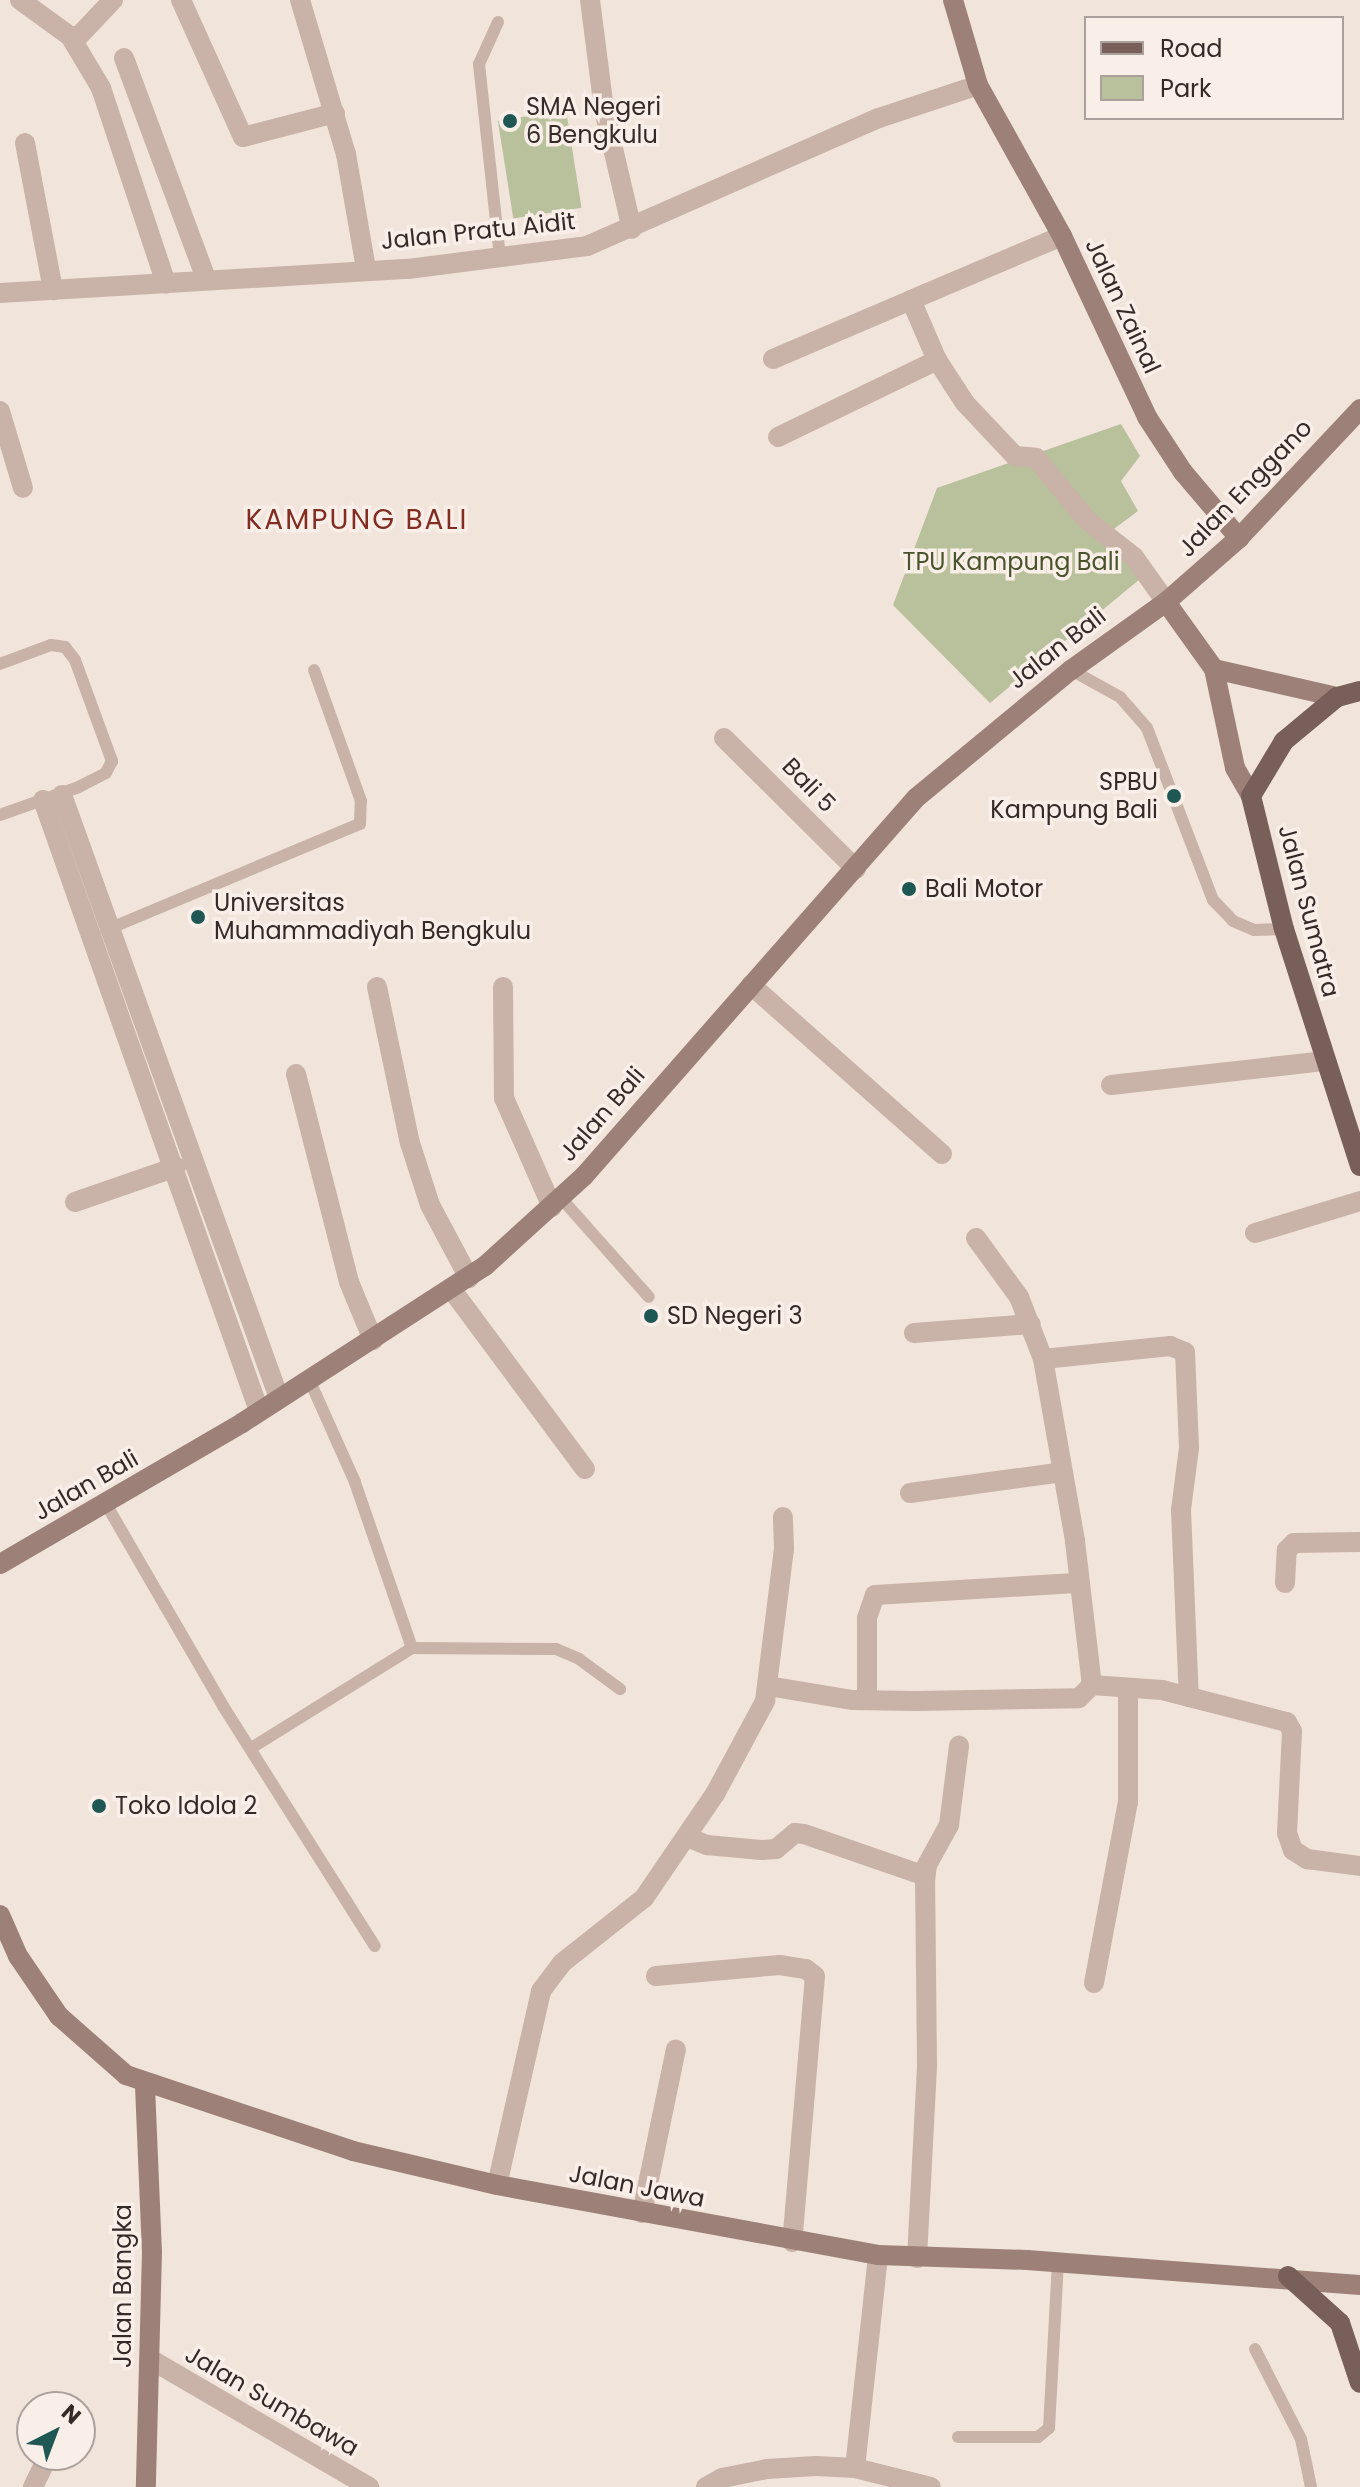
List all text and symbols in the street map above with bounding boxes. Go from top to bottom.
legend [1084,16,1344,120]
text: Road [1160,32,1222,65]
text: Park [1160,72,1211,105]
place label: SMA Negeri 6 Bengkulu [526,93,661,149]
marker: SMA Negeri 6 Bengkulu [501,112,519,130]
street label: Jalan Pratu Aidit [379,206,577,256]
street label: Jalan Zainal [1079,234,1167,378]
street label: Jalan Enggano [1172,413,1318,563]
district label: KAMPUNG BALI [246,503,468,537]
park label: TPU Kampung Bali [902,548,1120,576]
street label: Jalan Bali [1003,601,1111,695]
street label: Bali 5 [776,752,842,818]
place label: SPBU Kampung Bali [990,768,1158,824]
marker: SPBU Kampung Bali [1165,787,1183,805]
street label: Jalan Sumatra [1272,822,1346,1000]
place label: Bali Motor [925,875,1043,903]
marker: Bali Motor [900,880,918,898]
place label: Universitas Muhammadiyah Bengkulu [214,889,531,945]
marker: Universitas Muhammadiyah Bengkulu [189,908,207,926]
street label: Jalan Bali [553,1061,651,1167]
place label: SD Negeri 3 [667,1302,803,1330]
marker: SD Negeri 3 [642,1307,660,1325]
street label: Jalan Bali [29,1444,143,1526]
place label: Toko Idola 2 [115,1792,257,1820]
marker: Toko Idola 2 [90,1797,108,1815]
street label: Jalan Jawa [567,2159,707,2213]
street label: Jalan Bangka [109,2204,137,2368]
street label: Jalan Sumbawa [180,2340,364,2462]
north arrow [16,2391,96,2471]
text: N [55,2397,88,2431]

